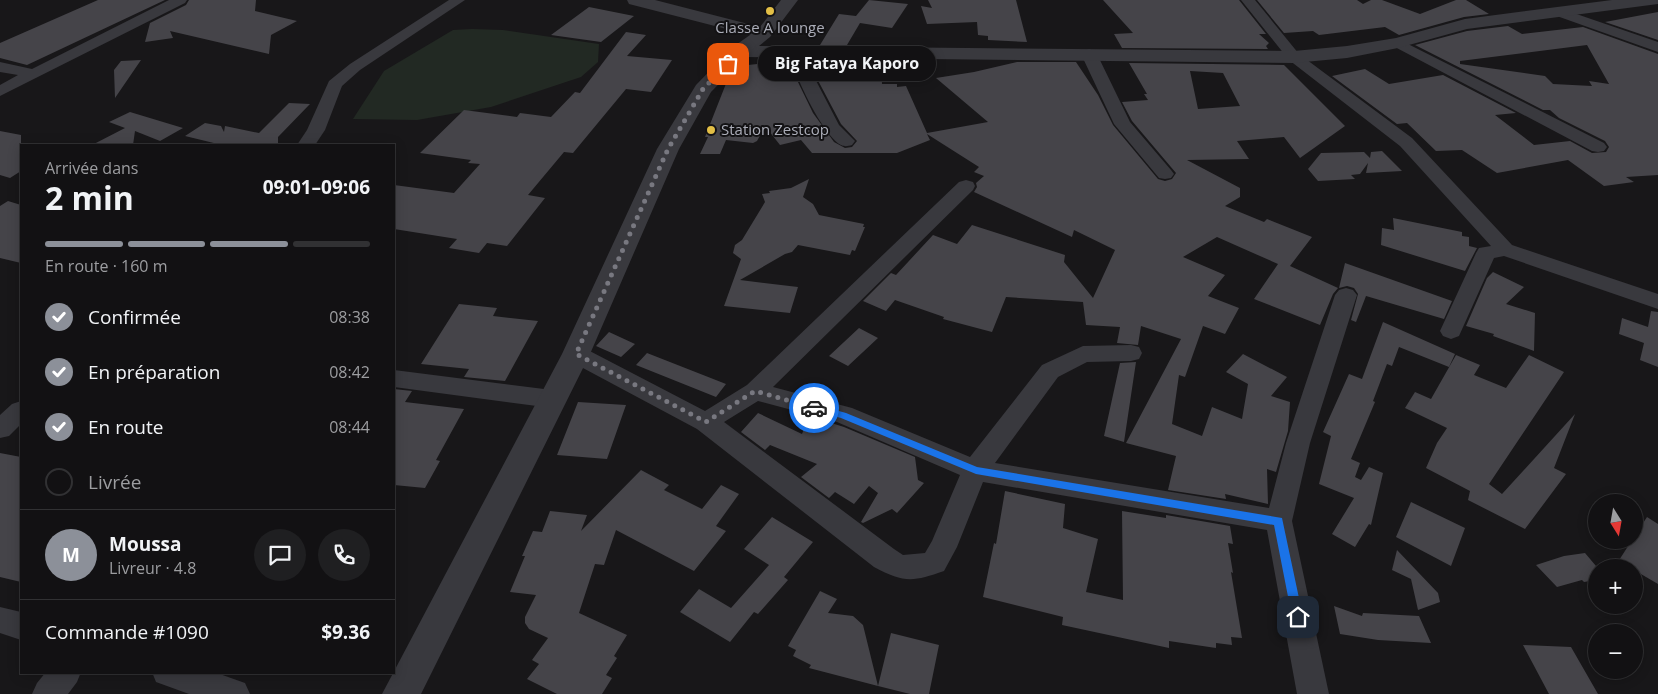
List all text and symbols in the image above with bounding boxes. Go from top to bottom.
marker: Classe A lounge [764,5,776,17]
place label: Classe A lounge [715,17,825,37]
pin [707,43,749,85]
callout: Big Fataya Kaporo [758,46,936,82]
icon: bag [714,50,742,78]
text: Big Fataya Kaporo [775,52,919,74]
place label: Station Zestcop [721,119,829,139]
marker: Station Zestcop [705,124,717,136]
text: Arrivée dans [45,157,138,179]
text: 09:01–09:06 [263,174,370,200]
text: 2 min [45,176,134,219]
text: En route · 160 m [45,255,167,277]
icon: check [45,303,73,331]
text: Confirmée [88,304,181,330]
text: 08:38 [329,306,370,328]
icon: check [45,358,73,386]
text: En préparation [88,359,220,385]
text: 08:42 [329,361,370,383]
courier [789,383,839,433]
icon: car [800,394,828,422]
icon: check [45,413,73,441]
text: En route [88,414,163,440]
text: 08:44 [329,416,370,438]
text: Livrée [88,469,141,495]
north arrow [1588,494,1642,549]
map controls [1588,494,1643,679]
button: chat [254,529,306,581]
button: phone [318,529,370,581]
text: Moussa [109,531,182,557]
text: M [62,542,80,568]
text: Livreur · 4.8 [109,557,196,579]
button: + [1588,559,1643,614]
pin [1277,596,1319,638]
icon: home [1284,603,1312,631]
text: Commande #1090 [45,619,209,645]
text: $9.36 [321,619,370,645]
button: − [1588,624,1643,679]

